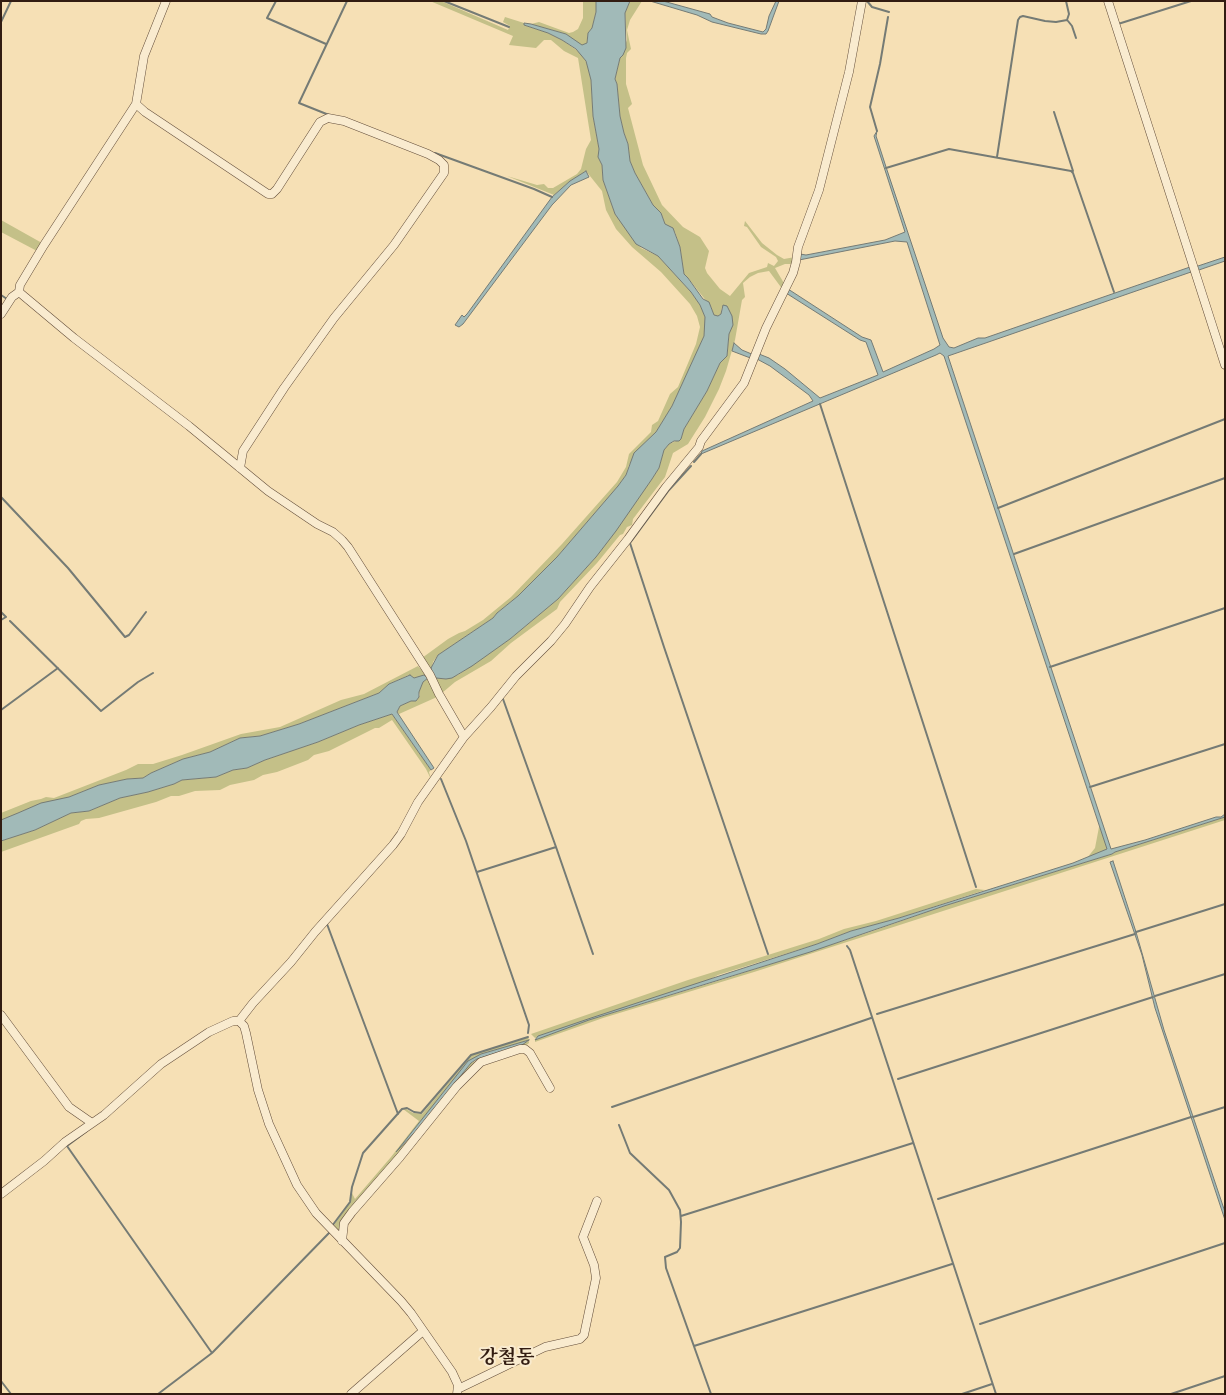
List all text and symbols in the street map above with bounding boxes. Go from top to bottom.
district label: 강철동 [479,1347,535,1369]

